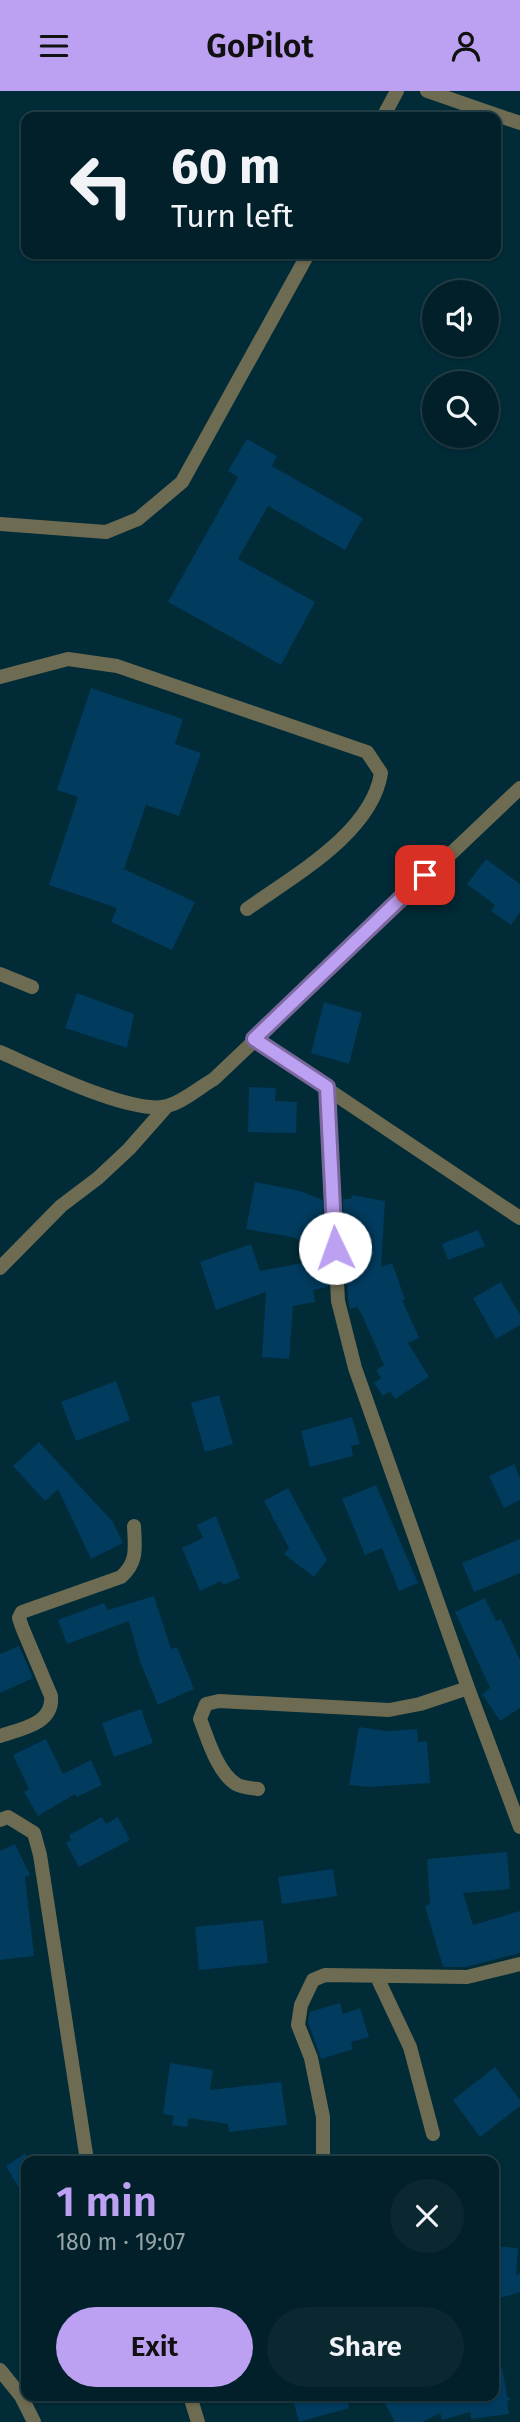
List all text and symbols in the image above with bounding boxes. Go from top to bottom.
icon: menu [35,27,73,65]
text: GoPilot [206,27,314,65]
icon: person [447,27,485,65]
text: 60 m [171,137,280,196]
icon: left [56,140,147,231]
text: Turn left [171,197,293,235]
map controls [422,280,499,448]
button: sound [422,280,499,357]
button: search [422,371,499,448]
pin [395,845,455,905]
icon: arrive [406,856,444,894]
position arrow [298,1211,372,1285]
text: 1 min [56,2177,157,2227]
button: close [390,2179,464,2253]
text: 180 m · 19:07 [56,2228,185,2256]
button: Exit [56,2307,253,2387]
button: Share [267,2307,464,2387]

